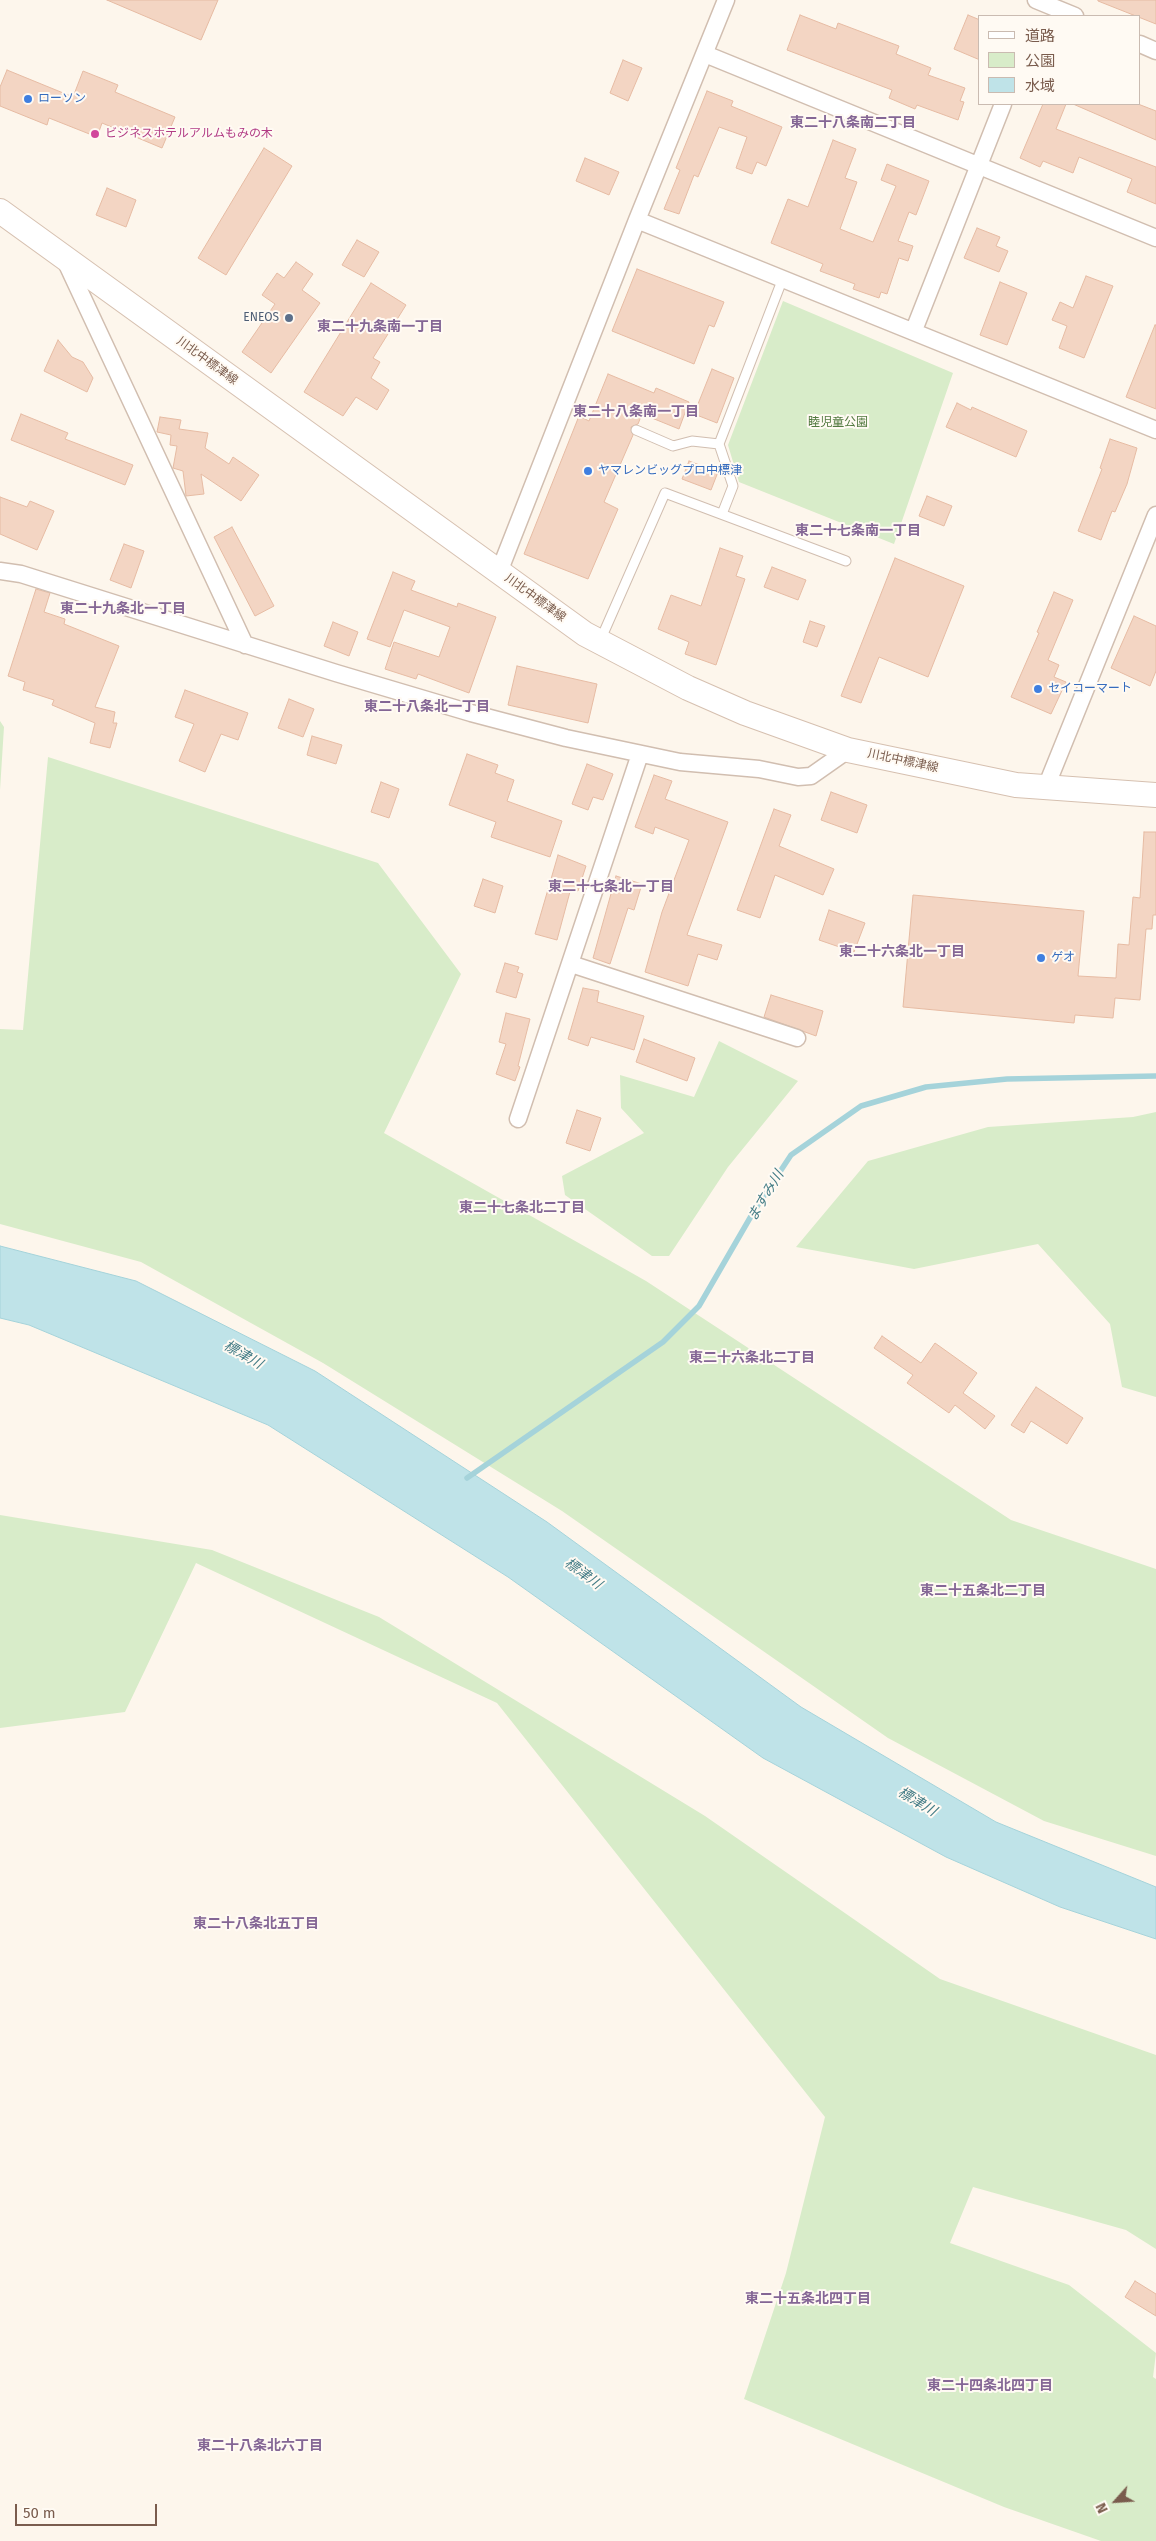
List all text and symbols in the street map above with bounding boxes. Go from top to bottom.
legend [978,15,1141,105]
text: 道路 [1025,27,1055,45]
text: 公園 [1025,52,1055,70]
text: 水域 [1025,77,1055,95]
place label: ローソン [38,92,86,106]
marker: ローソン [22,93,34,105]
district label: 東二十八条南二丁目 [790,115,916,131]
place label: ビジネスホテルアルムもみの木 [105,127,273,141]
marker: ビジネスホテルアルムもみの木 [89,128,101,140]
place label: ENEOS [243,311,279,325]
marker: ENEOS [283,312,295,324]
district label: 東二十九条南一丁目 [317,319,443,335]
street label: 川北中標津線 [174,334,240,388]
district label: 東二十八条南一丁目 [573,404,699,420]
park label: 睦児童公園 [808,416,868,430]
place label: ヤマレンビッグプロ中標津 [598,464,742,478]
marker: ヤマレンビッグプロ中標津 [582,465,594,477]
district label: 東二十七条南一丁目 [795,523,921,539]
street label: 川北中標津線 [502,571,568,625]
district label: 東二十九条北一丁目 [60,601,186,617]
place label: セイコーマート [1048,682,1132,696]
marker: セイコーマート [1032,683,1044,695]
district label: 東二十八条北一丁目 [364,699,490,715]
street label: 川北中標津線 [866,746,940,776]
district label: 東二十七条北一丁目 [548,879,674,895]
district label: 東二十六条北一丁目 [839,944,965,960]
place label: ゲオ [1051,951,1075,965]
marker: ゲオ [1035,952,1047,964]
water label: ますみ川 [744,1168,788,1224]
district label: 東二十七条北二丁目 [459,1200,585,1216]
water label: 標津川 [221,1337,265,1373]
district label: 東二十六条北二丁目 [689,1350,815,1366]
water label: 標津川 [561,1555,605,1593]
district label: 東二十五条北二丁目 [920,1583,1046,1599]
water label: 標津川 [895,1784,939,1820]
district label: 東二十八条北五丁目 [193,1916,319,1932]
district label: 東二十五条北四丁目 [745,2291,871,2307]
district label: 東二十四条北四丁目 [927,2378,1053,2394]
district label: 東二十八条北六丁目 [197,2438,323,2454]
north arrow [1091,2476,1141,2526]
scale bar [18,2494,160,2526]
text: N [1092,2500,1112,2516]
text: 50 m [23,2504,56,2522]

